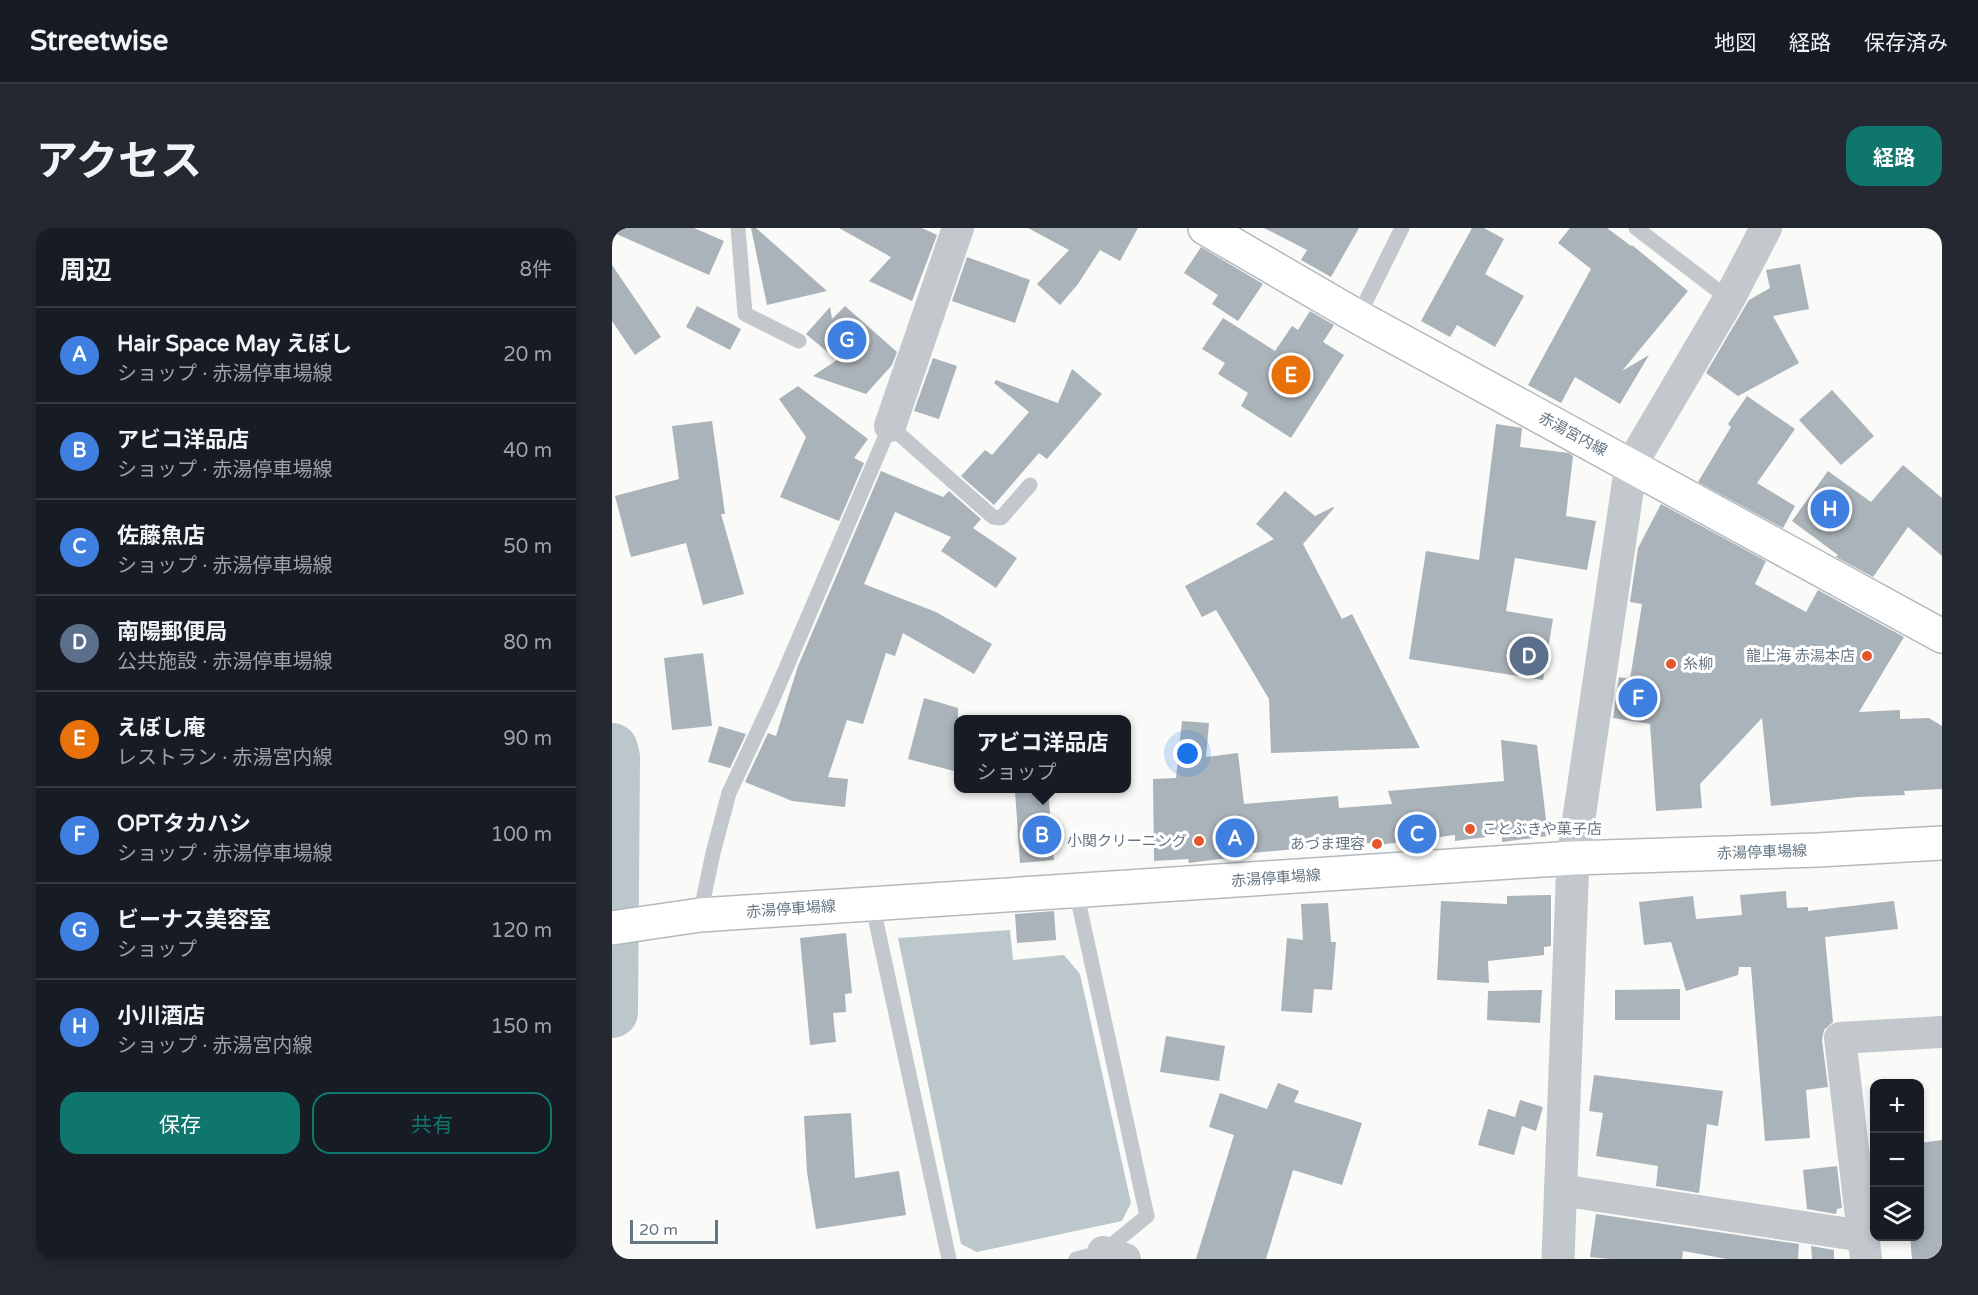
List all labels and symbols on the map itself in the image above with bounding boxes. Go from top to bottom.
pin: G [828,318,866,362]
pin: E [1272,352,1310,398]
street label: 赤湯宮内線 [1536,408,1610,460]
pin: H [1810,486,1850,532]
pin: D [1510,634,1548,678]
place label: 龍上海 赤湯本店 [1746,647,1855,665]
marker: 龍上海 赤湯本店 [1860,649,1874,663]
place label: 糸柳 [1683,655,1713,673]
marker: 糸柳 [1664,657,1678,671]
pin: F [1618,676,1658,720]
your location [1173,739,1202,768]
pin: B [1022,812,1062,858]
pin: C [1398,812,1436,856]
pin: A [1216,816,1254,860]
place label: ことぶきや菓子店 [1482,820,1602,838]
marker: ことぶきや菓子店 [1463,822,1477,836]
place label: 小関クリーニング [1067,832,1187,850]
marker: 小関クリーニング [1192,834,1206,848]
place label: あづま理容 [1290,835,1365,853]
marker: あづま理容 [1370,837,1384,851]
street label: 赤湯停車場線 [1717,841,1807,863]
street label: 赤湯停車場線 [1230,866,1322,890]
street label: 赤湯停車場線 [745,897,837,921]
scale bar [630,1217,718,1244]

